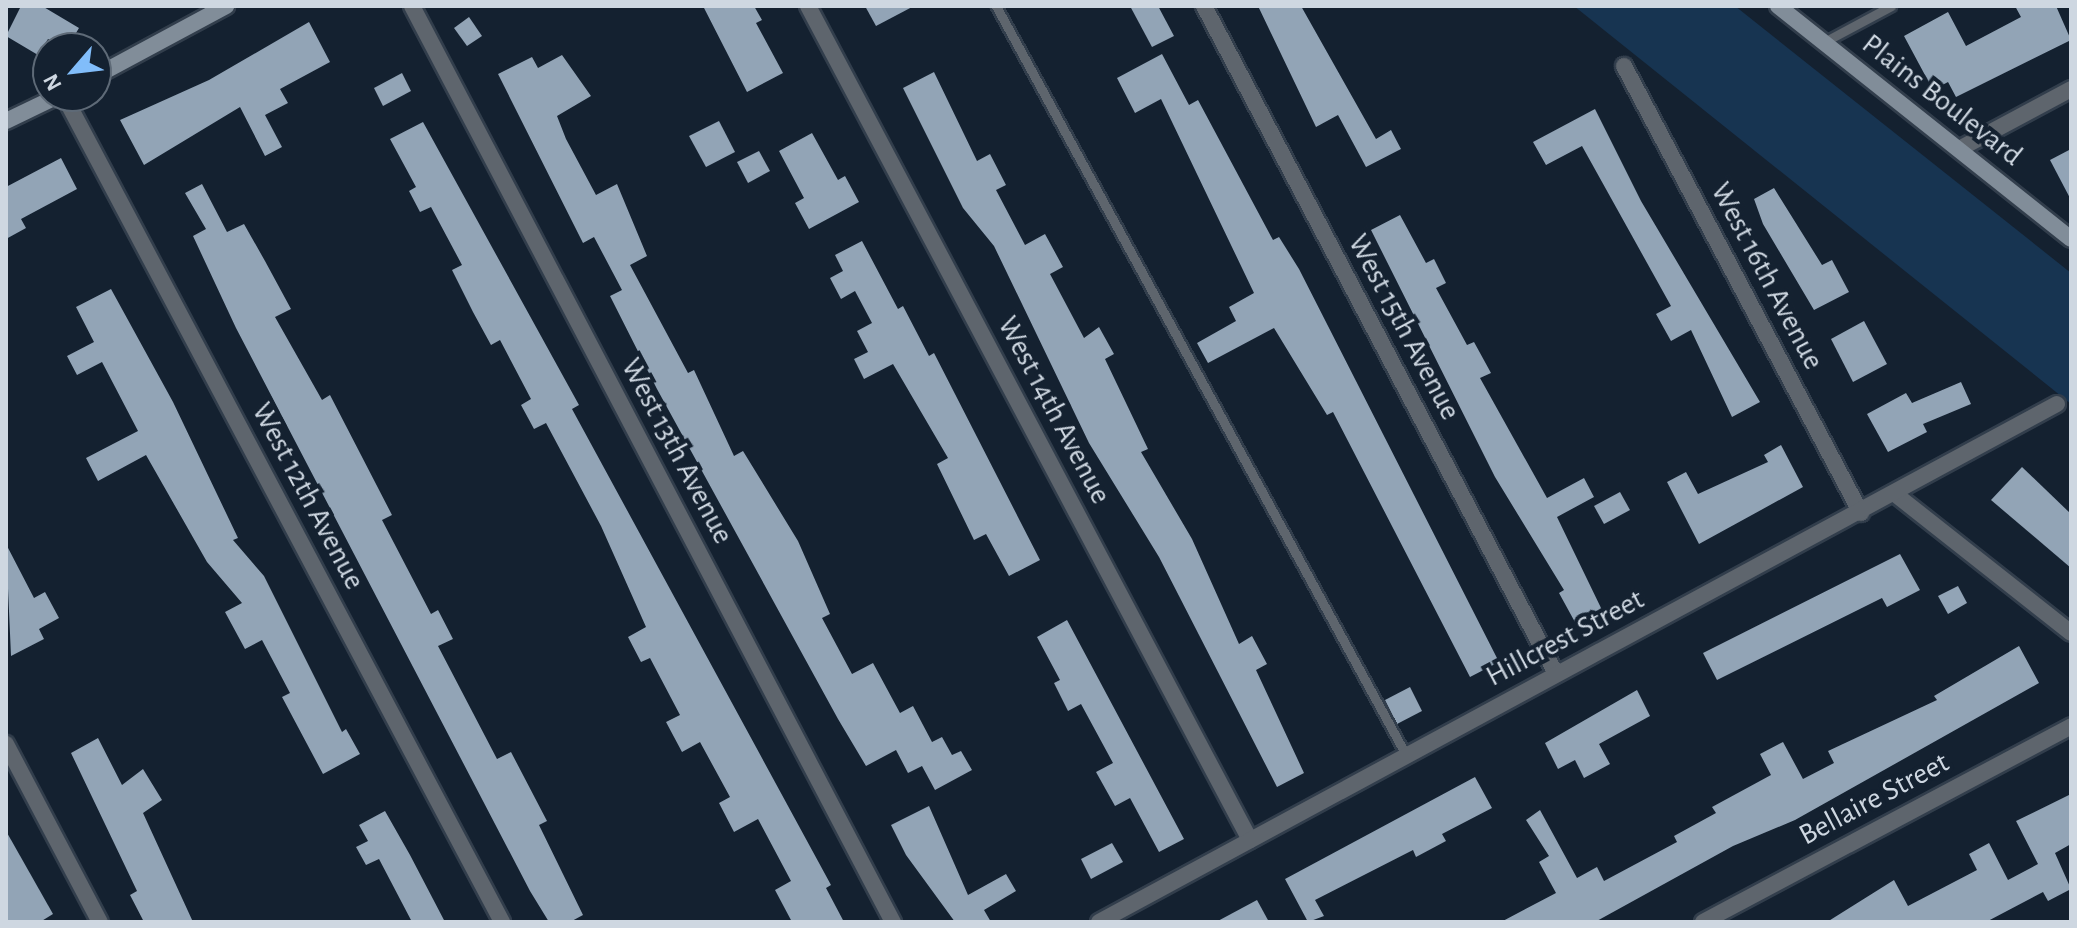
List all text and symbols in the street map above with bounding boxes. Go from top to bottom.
street label: Plains Boulevard [1855,26,2029,174]
north arrow [32,32,112,112]
text: N [39,70,66,94]
street label: West 16th Avenue [1703,176,1831,376]
street label: West 15th Avenue [1340,228,1468,426]
street label: West 14th Avenue [989,310,1119,510]
street label: West 13th Avenue [613,352,741,550]
street label: West 12th Avenue [244,396,372,596]
street label: Hillcrest Street [1480,581,1650,695]
street label: Bellaire Street [1793,744,1955,854]

